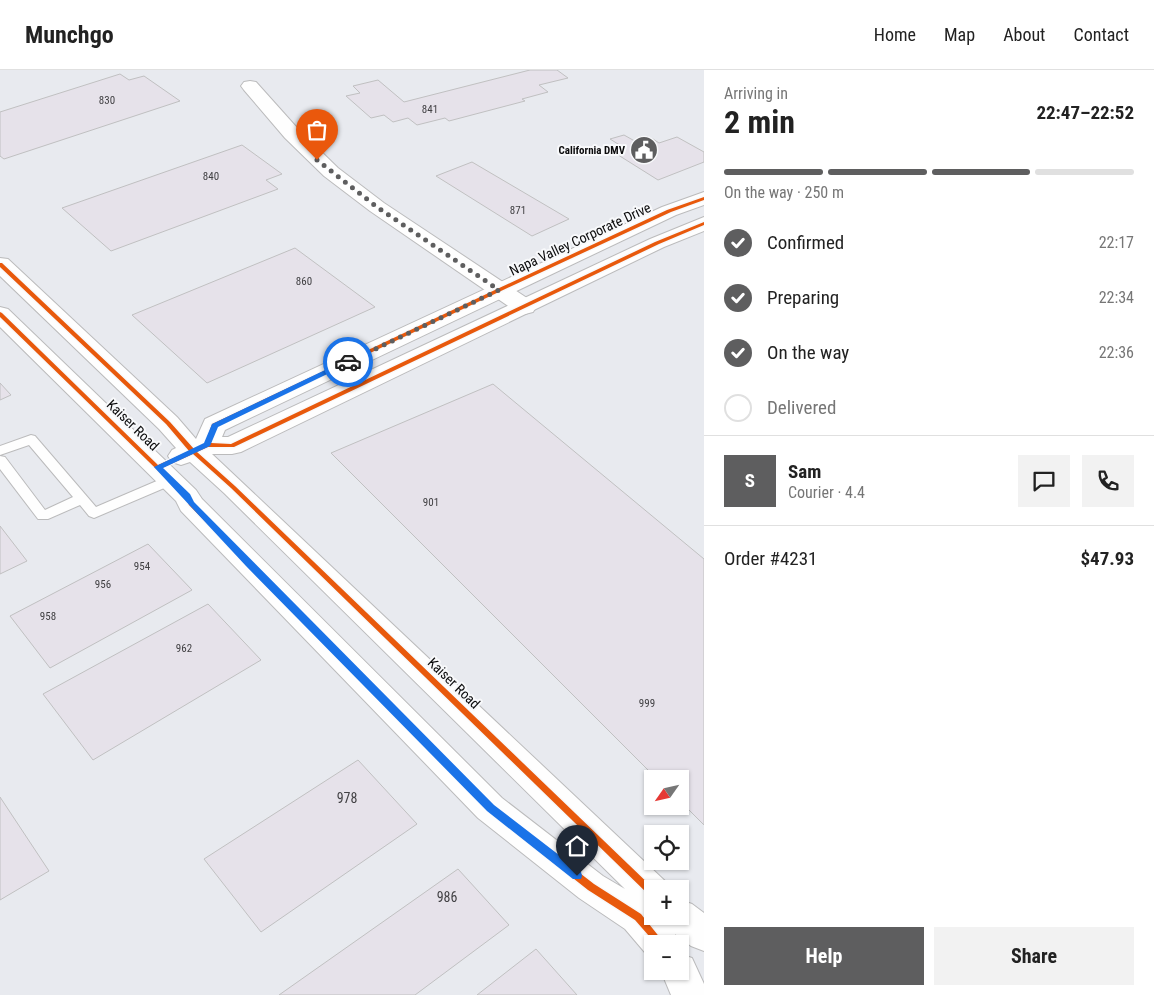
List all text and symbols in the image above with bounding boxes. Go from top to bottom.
text: Munchgo [25,21,114,49]
text: Home [874,24,916,45]
text: Map [944,24,975,45]
text: About [1003,24,1045,45]
text: Contact [1073,24,1129,45]
text: Arriving in [724,84,788,103]
house number: 830 [99,94,115,107]
text: 22:47–22:52 [1036,101,1134,124]
house number: 841 [422,103,438,116]
text: 2 min [724,103,795,141]
pin [296,109,338,160]
icon: bag [303,116,331,144]
public building icon: California DMV [629,135,659,165]
place label: California DMV [558,144,626,157]
house number: 840 [203,170,219,183]
text: On the way · 250 m [724,183,844,202]
street label: Napa Valley Corporate Drive [507,199,654,279]
house number: 871 [510,204,526,217]
icon: check [724,229,752,257]
text: Confirmed [767,231,844,254]
text: 22:17 [1099,233,1134,252]
house number: 860 [296,275,312,288]
icon: check [724,284,752,312]
text: Preparing [767,286,839,309]
text: 22:34 [1099,288,1134,307]
courier [323,337,373,387]
icon: check [724,339,752,367]
text: On the way [767,341,849,364]
text: 22:36 [1099,343,1134,362]
icon: car [334,348,362,376]
street label: Kaiser Road [104,396,162,454]
text: Delivered [767,396,836,419]
button: chat [1018,455,1070,507]
button: phone [1082,455,1134,507]
text: Sam [788,460,821,483]
text: S [745,469,755,492]
text: Courier · 4.4 [788,483,865,502]
house number: 901 [423,496,439,509]
text: Order #4231 [724,547,817,570]
text: $47.93 [1080,547,1134,570]
house number: 954 [134,560,151,573]
house number: 956 [95,578,111,591]
house number: 958 [40,610,56,623]
house number: 962 [176,642,192,655]
street label: Kaiser Road [425,654,483,712]
house number: 999 [639,697,655,710]
north arrow [644,770,689,815]
map controls [644,770,689,980]
house number: 978 [337,790,357,806]
pin [556,825,598,876]
button: locate [644,825,689,870]
icon: home [563,832,591,860]
button: + [644,880,689,925]
house number: 986 [437,889,457,905]
button: Help [724,927,924,985]
button: Share [934,927,1134,985]
button: − [644,935,689,980]

